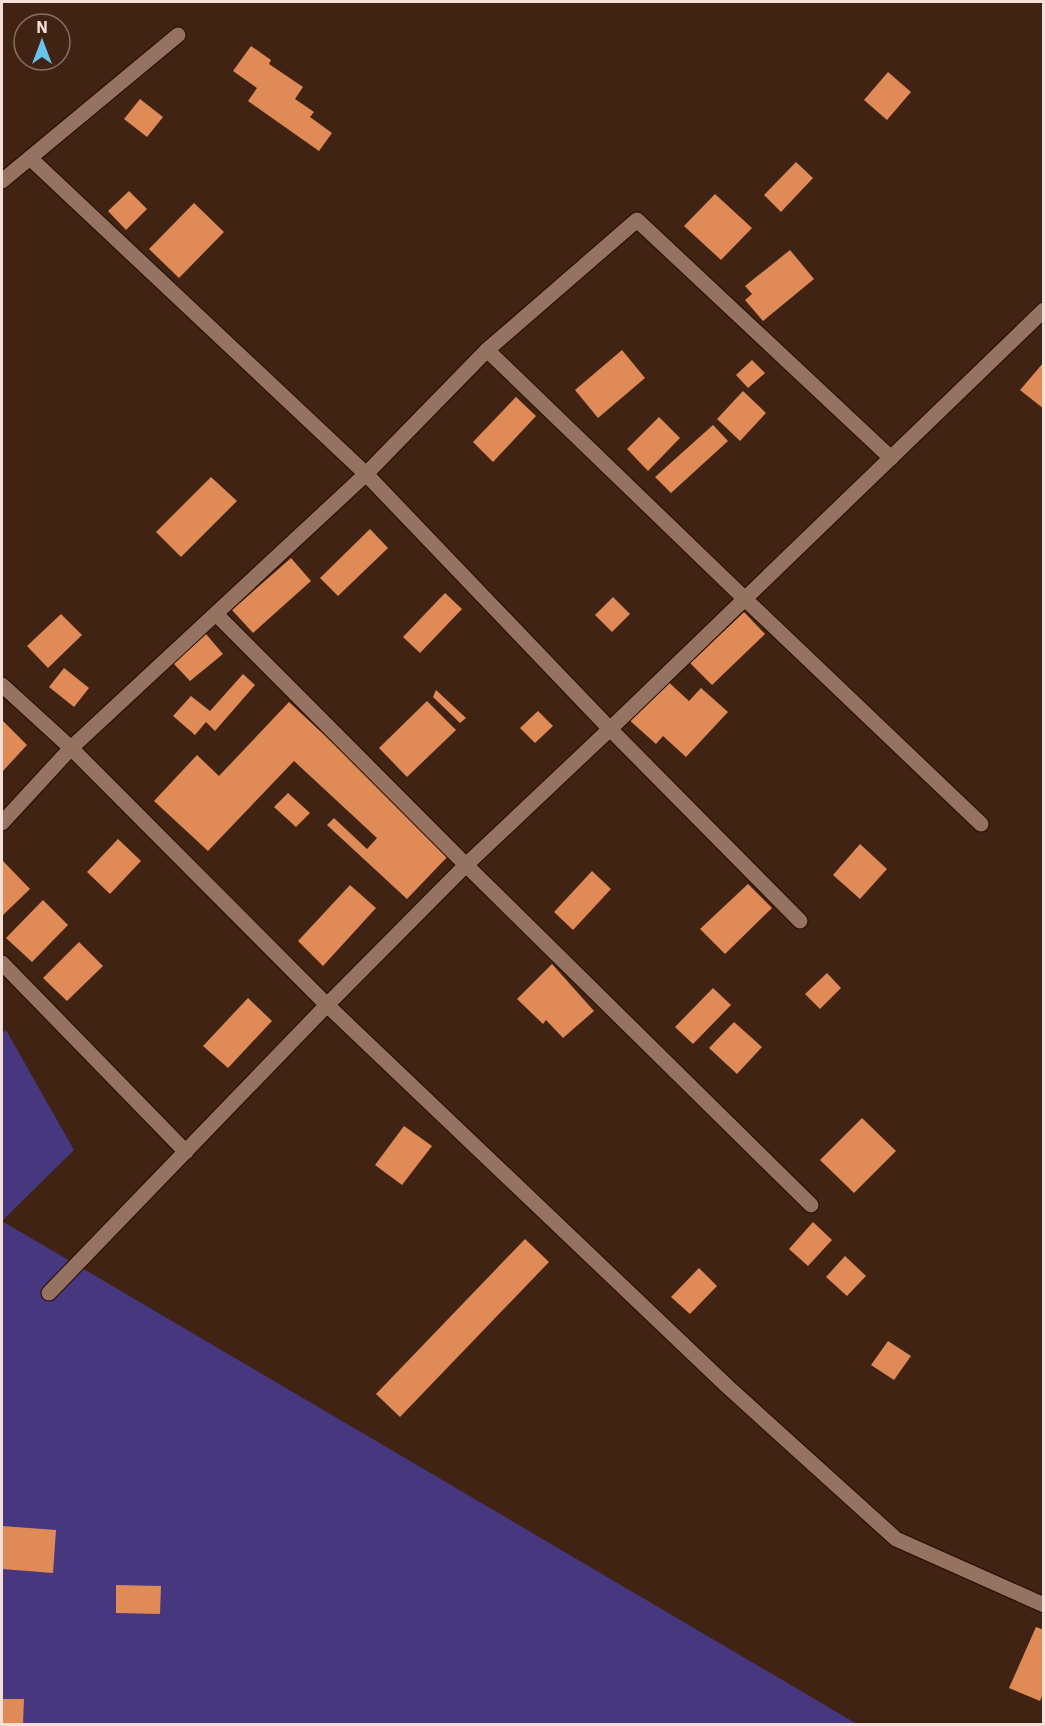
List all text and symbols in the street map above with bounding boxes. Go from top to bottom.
north arrow [12,12,72,72]
text: N [36,17,48,37]

